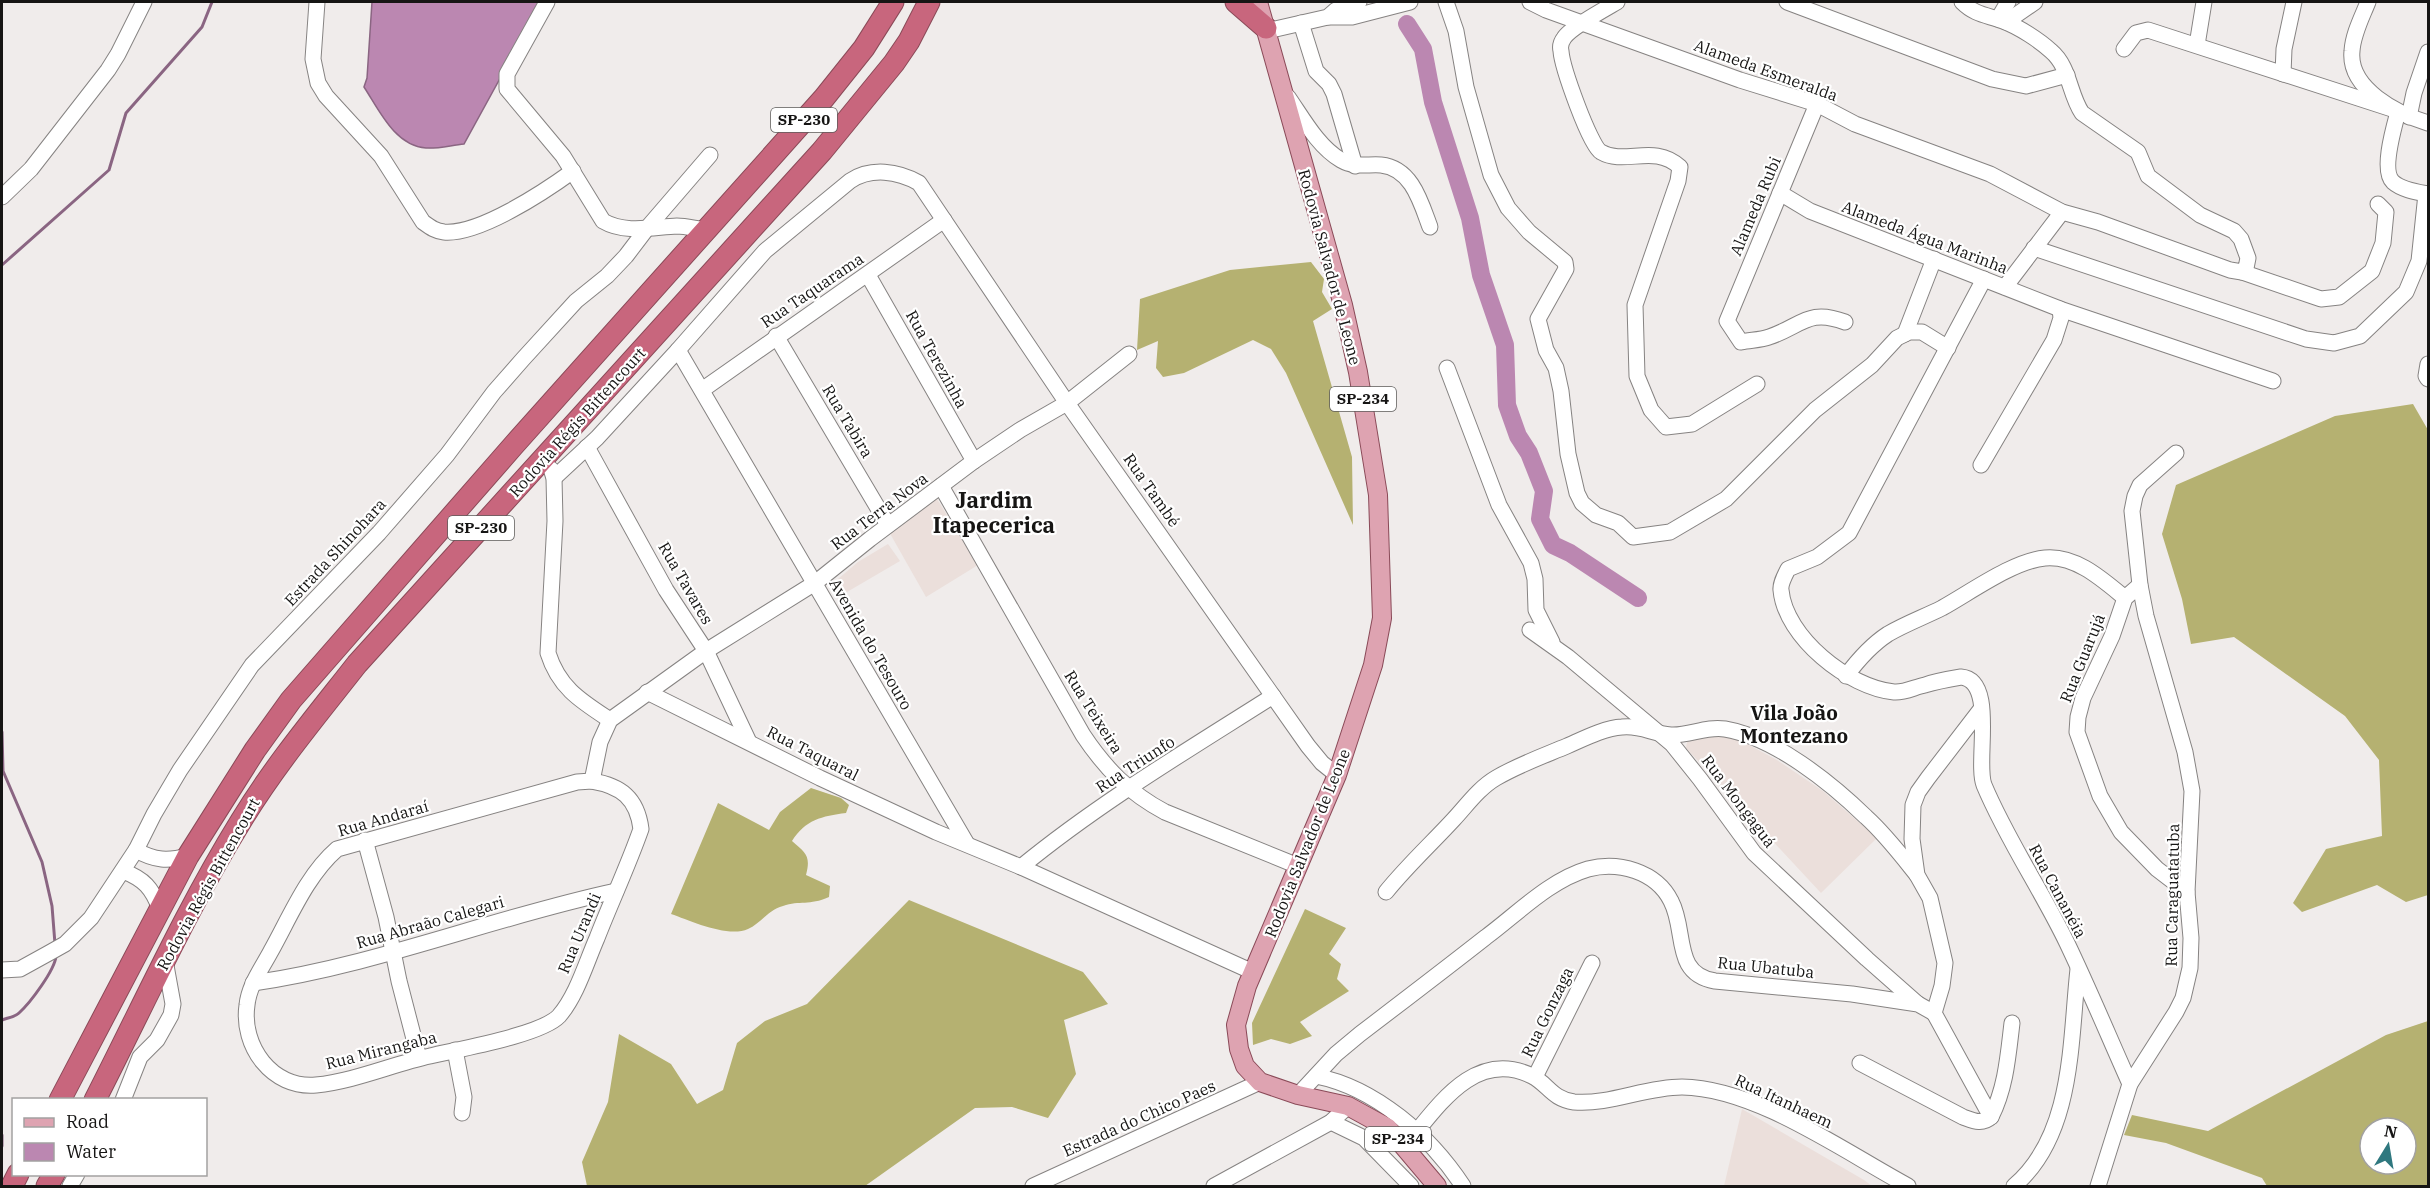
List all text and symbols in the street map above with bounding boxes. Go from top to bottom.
street label: Alameda Esmeralda [1691,35,1841,105]
road number: SP-230 [771,108,837,132]
street label: Alameda Rubi [1725,153,1785,259]
street label: Rodovia Salvador de Leone [1294,167,1366,367]
street label: Alameda Água Marinha [1839,195,2011,278]
street label: Rua Taquarama [757,248,867,332]
street label: Rua Terezinha [902,306,972,412]
street label: Rodovia Régis Bittencourt [505,343,650,501]
street label: Rua Tabira [818,381,878,461]
road number: SP-234 [1330,387,1396,411]
street label: Rua També [1119,449,1185,531]
street label: Rua Terra Nova [827,468,932,554]
district label: Jardim Itapecerica [933,485,1055,539]
street label: Estrada Shinohara [280,494,390,610]
road number: SP-230 [448,516,514,540]
street label: Rua Tavares [654,538,718,628]
street label: Avenida do Tesouro [825,575,917,713]
street label: Rua Guarujá [2055,610,2109,705]
street label: Rua Teixeira [1060,667,1128,758]
district label: Vila João Montezano [1740,699,1848,749]
street label: Rua Taquaral [764,721,862,785]
street label: Rua Triunfo [1092,731,1178,797]
street label: Rodovia Salvador de Leone [1260,746,1354,940]
street label: Rua Mongaguá [1698,751,1781,852]
street label: Rodovia Régis Bittencourt [152,794,264,974]
street label: Rua Andaraí [335,795,431,841]
street label: Rua Caraguatatuba [2161,823,2183,967]
street label: Rua Cananéia [2025,841,2091,942]
street label: Rua Urandi [553,890,605,976]
street label: Rua Abraão Calegari [354,891,506,953]
street label: Rua Ubatuba [1717,952,1816,982]
street label: Rua Gonzaga [1517,963,1578,1060]
street label: Rua Mirangaba [323,1026,439,1073]
street label: Rua Itanhaem [1732,1070,1836,1132]
street label: Estrada do Chico Paes [1059,1075,1219,1161]
legend [12,1098,207,1176]
text: Road [66,1110,109,1133]
north arrow [2358,1116,2418,1176]
text: N [2383,1120,2399,1142]
road number: SP-234 [1365,1127,1431,1151]
text: Water [66,1140,116,1163]

